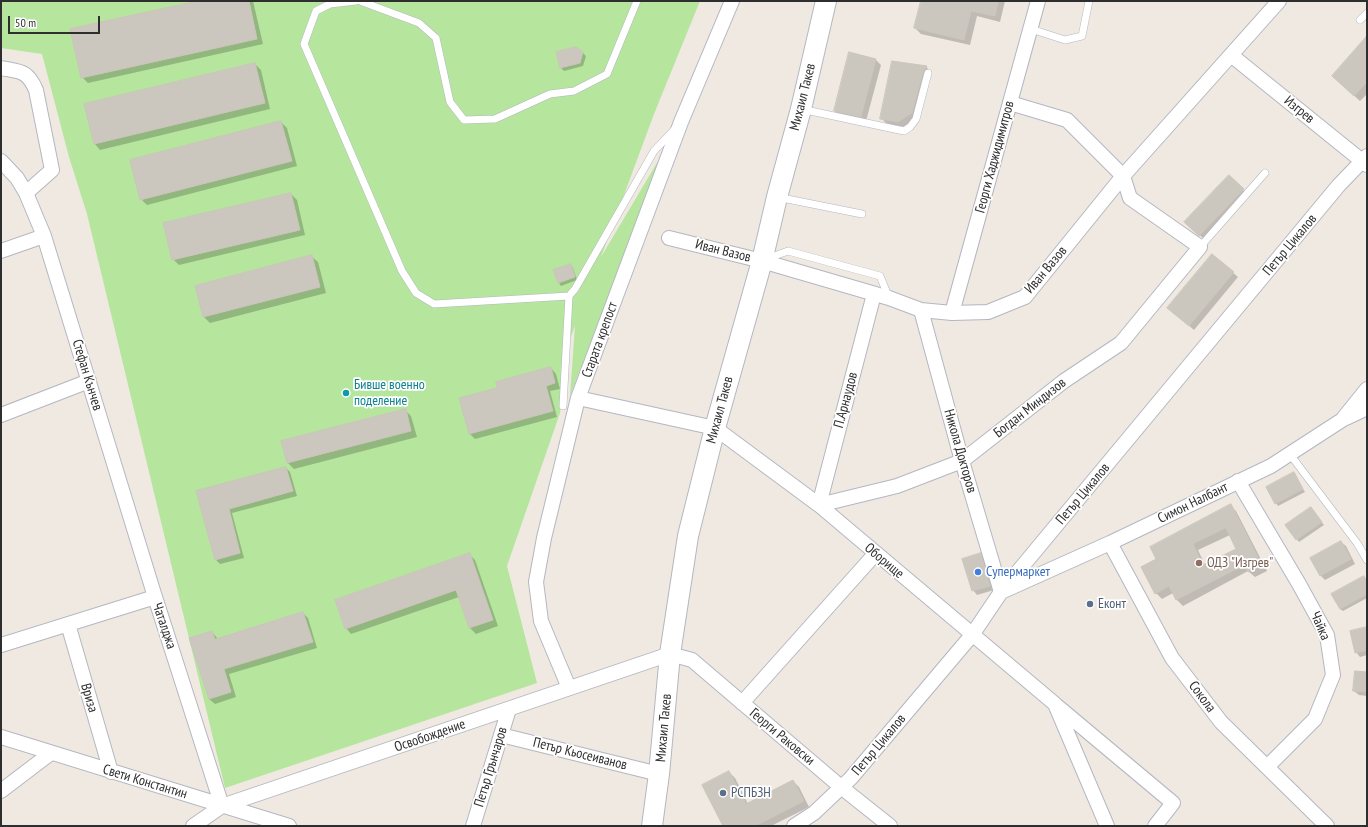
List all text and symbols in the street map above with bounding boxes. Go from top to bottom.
scale bar [10,8,102,34]
text: 50 m [15,15,36,30]
street label: Михаил Такев [787,62,819,132]
street label: Изгрев [1280,93,1318,127]
street label: Георги Хаджидимитров [972,99,1018,215]
street label: Петър Цикалов [1259,211,1321,279]
street label: Иван Вазов [693,236,753,266]
street label: Иван Вазов [1021,243,1071,297]
street label: Старата крепост [579,300,621,380]
street label: Стефан Кънчев [68,337,106,413]
street label: П.Арнаудов [830,370,862,430]
street label: Михаил Такев [703,375,737,445]
street label: Богдан Миндизов [991,375,1069,441]
place label: Бивше военно поделение [354,377,425,410]
marker: Бивше военно поделение [341,388,351,398]
street label: Никола Докторов [940,407,980,495]
street label: Петър Цикалов [1052,460,1114,528]
street label: Симон Налбант [1155,479,1231,527]
street label: Оборище [861,540,907,582]
place label: ОДЗ "Изгрев" [1207,555,1273,571]
marker: ОДЗ "Изгрев" [1194,558,1204,568]
place label: Супермаркет [986,564,1050,580]
marker: Супермаркет [973,567,983,577]
place label: Еконт [1098,596,1126,612]
marker: Еконт [1085,599,1095,609]
street label: Чаталджа [148,601,180,651]
street label: Чайка [1306,609,1334,643]
street label: Сокола [1185,678,1219,716]
street label: Вриза [77,682,101,714]
street label: Михаил Такев [653,693,675,763]
street label: Георги Раковски [746,705,818,769]
street label: Петър Цикалов [848,711,910,779]
street label: Освобождение [392,716,468,756]
street label: Петър Грънчаров [471,725,511,809]
street label: Петър Кьосеиванов [531,734,629,774]
street label: Свети Константин [101,761,189,803]
place label: РСПБЗН [731,785,771,801]
marker: РСПБЗН [718,788,728,798]

